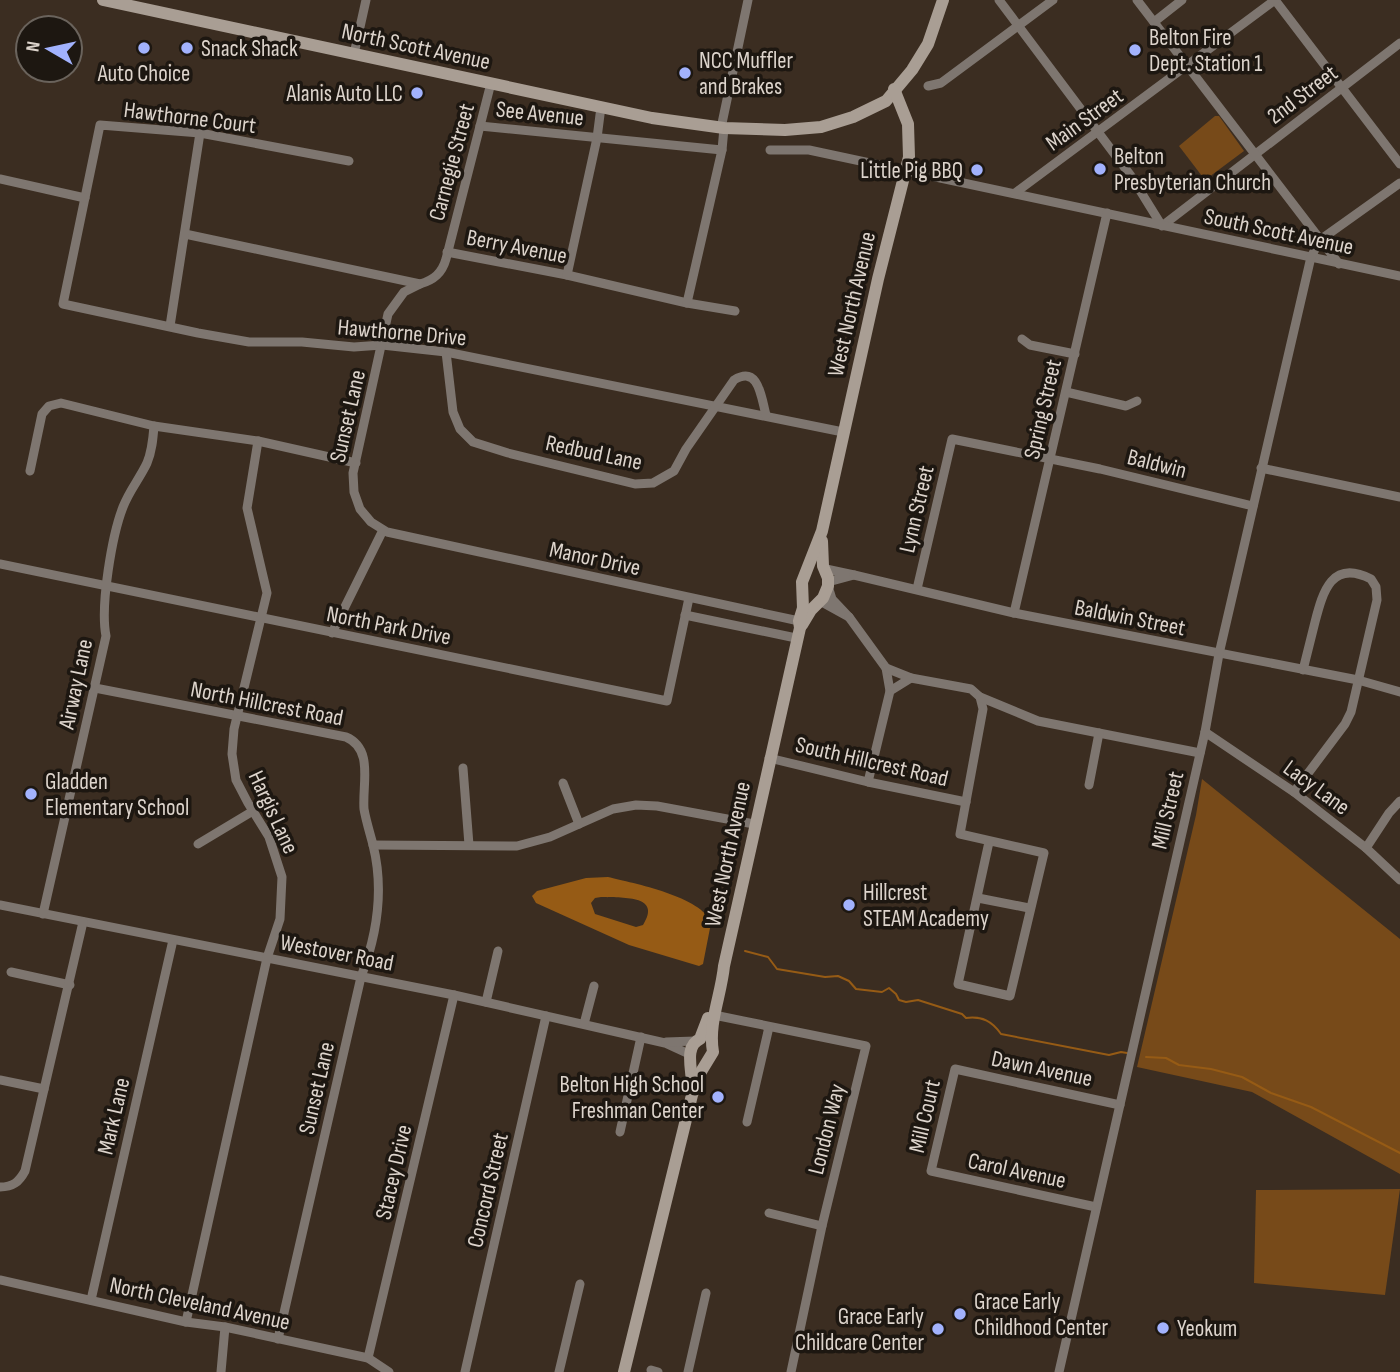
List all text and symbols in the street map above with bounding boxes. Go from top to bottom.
north arrow [14,14,84,84]
street label: North Scott Avenue [339,18,493,76]
place label: Belton Fire Dept. Station 1 [1149,24,1262,78]
place label: Snack Shack [201,35,298,63]
text: N [22,40,46,53]
marker: Auto Choice [136,40,152,56]
marker: Snack Shack [179,40,195,56]
marker: Belton Fire Dept. Station 1 [1127,42,1143,58]
place label: NCC Muffler and Brakes [699,47,794,101]
street label: 2nd Street [1262,59,1343,130]
place label: Auto Choice [97,60,190,88]
marker: NCC Muffler and Brakes [677,65,693,81]
place label: Alanis Auto LLC [285,80,403,108]
street label: Main Street [1040,82,1129,157]
marker: Alanis Auto LLC [409,85,425,101]
street label: See Avenue [495,95,585,133]
street label: Hawthorne Court [122,96,258,140]
street label: Carnegie Street [423,101,481,224]
place label: Belton Presbyterian Church [1114,143,1271,197]
place label: Little Pig BBQ [860,157,963,185]
marker: Belton Presbyterian Church [1092,161,1108,177]
marker: Little Pig BBQ [969,162,985,178]
street label: South Scott Avenue [1202,202,1356,261]
street label: Berry Avenue [464,224,569,270]
street label: West North Avenue [822,229,882,379]
street label: Hawthorne Drive [336,313,467,353]
street label: Spring Street [1018,357,1068,462]
street label: Sunset Lane [324,367,372,465]
street label: Redbud Lane [543,429,645,477]
street label: Baldwin [1124,443,1189,485]
street label: Lynn Street [893,463,941,556]
street label: Manor Drive [547,536,643,582]
street label: Baldwin Street [1072,594,1188,642]
street label: North Park Drive [324,600,453,652]
street label: Airway Lane [53,637,99,733]
street label: North Hillcrest Road [188,675,346,733]
street label: South Hillcrest Road [793,731,951,793]
street label: Lacy Lane [1278,754,1355,821]
street label: Hargis Lane [242,766,304,858]
place label: Gladden Elementary School [45,768,189,822]
street label: Mill Street [1145,769,1190,852]
street label: West North Avenue [699,779,757,929]
marker: Gladden Elementary School [23,786,39,802]
place label: Hillcrest STEAM Academy [863,879,989,933]
marker: Hillcrest STEAM Academy [841,897,857,913]
street label: Westover Road [278,928,396,978]
street label: Sunset Lane [293,1039,341,1137]
street label: Dawn Avenue [989,1045,1095,1093]
place label: Belton High School Freshman Center [559,1071,704,1125]
street label: Mark Lane [92,1075,136,1157]
street label: Mill Court [903,1077,947,1156]
street label: London Way [802,1081,852,1177]
marker: Belton High School Freshman Center [710,1089,726,1105]
street label: Stacey Drive [369,1122,418,1222]
street label: Concord Street [461,1130,515,1250]
street label: Carol Avenue [965,1147,1068,1195]
street label: North Cleveland Avenue [107,1271,293,1337]
place label: Grace Early Childhood Center [974,1288,1109,1342]
place label: Grace Early Childcare Center [795,1303,924,1357]
marker: Grace Early Childhood Center [952,1306,968,1322]
place label: Yeokum [1177,1315,1237,1343]
marker: Yeokum [1155,1320,1171,1336]
marker: Grace Early Childcare Center [930,1321,946,1337]

